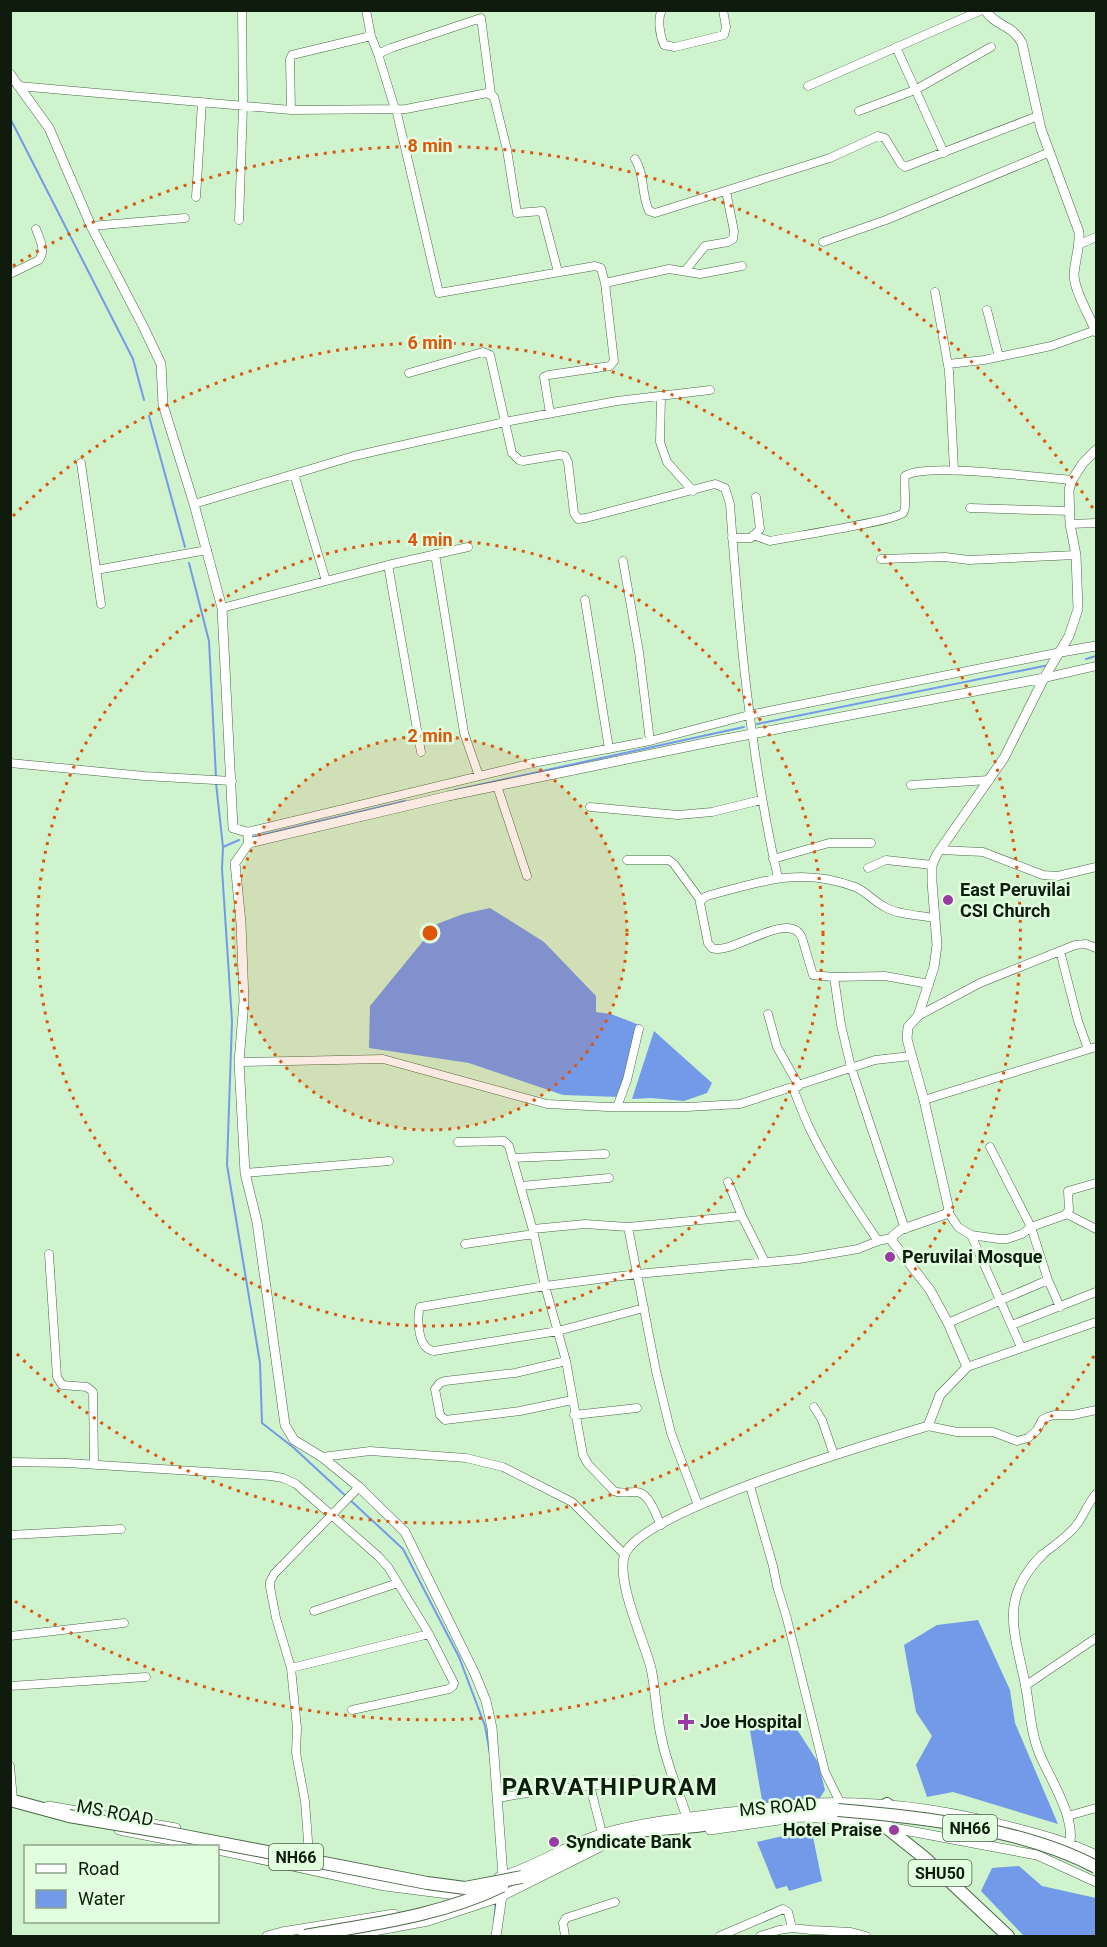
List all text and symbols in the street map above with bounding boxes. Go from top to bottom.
text: 8 min [407,135,453,156]
text: 6 min [407,332,453,353]
text: 4 min [407,529,453,550]
text: 2 min [407,725,453,746]
place label: East Peruvilai CSI Church [960,879,1071,921]
marker: East Peruvilai CSI Church [941,893,955,907]
centre of rings [420,923,440,943]
place label: Peruvilai Mosque [902,1246,1043,1267]
marker: Peruvilai Mosque [883,1250,897,1264]
place label: Joe Hospital [700,1711,802,1732]
marker: Joe Hospital [677,1713,695,1731]
district label: PARVATHIPURAM [502,1773,718,1801]
street label: MS ROAD [738,1793,818,1820]
street label: MS ROAD [75,1795,155,1830]
road number: NH66 [943,1815,997,1841]
place label: Hotel Praise [783,1819,882,1840]
marker: Hotel Praise [887,1823,901,1837]
place label: Syndicate Bank [566,1831,692,1852]
marker: Syndicate Bank [547,1835,561,1849]
road number: NH66 [269,1844,323,1870]
legend [24,1845,219,1923]
text: Road [78,1858,119,1879]
road number: SHU50 [908,1860,972,1886]
text: Water [78,1888,125,1909]

